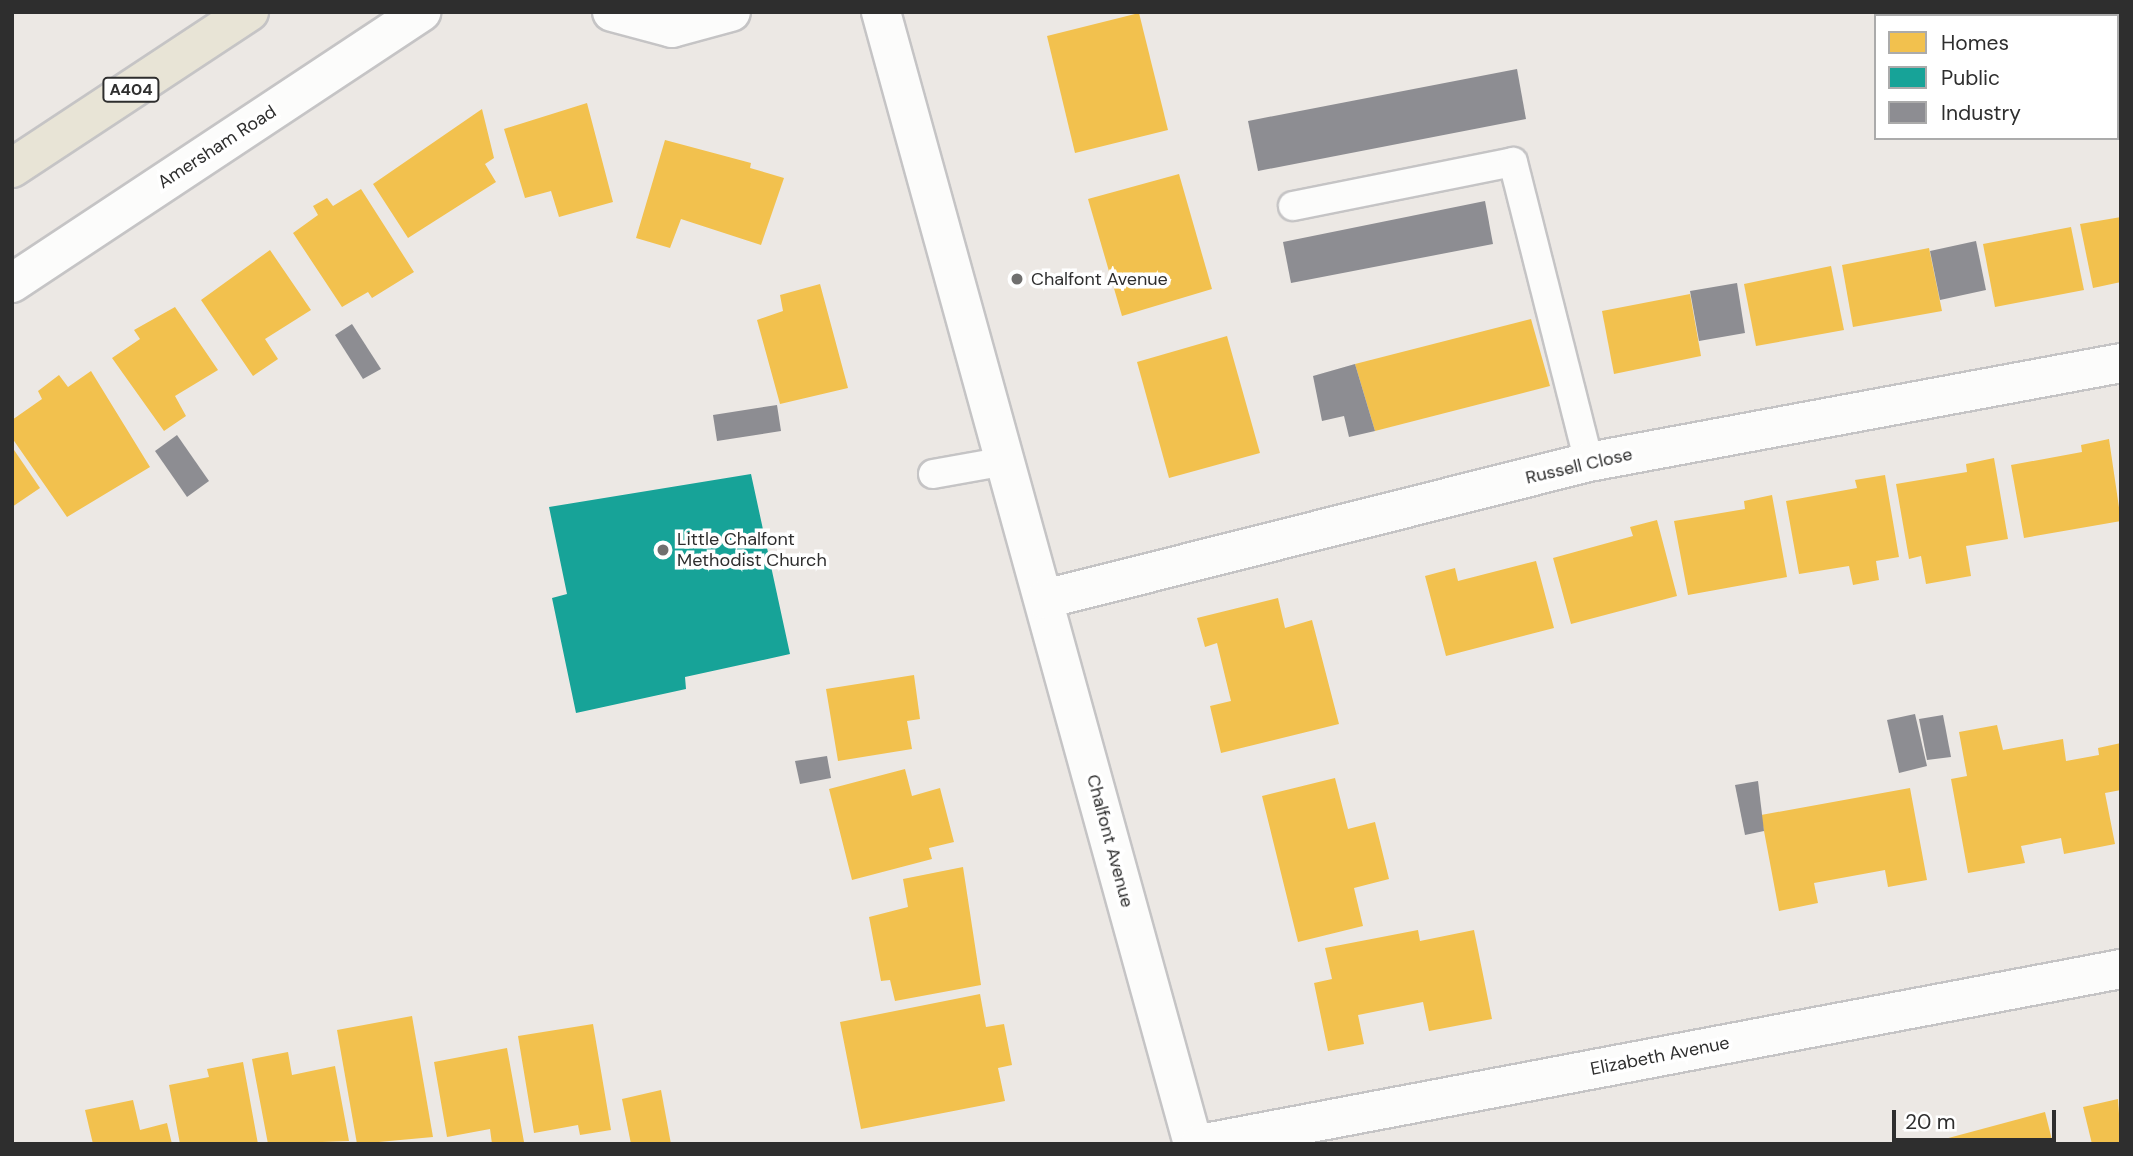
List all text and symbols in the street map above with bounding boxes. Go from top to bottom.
legend [1874,14,2119,140]
text: Homes [1941,29,2009,57]
text: Public [1941,64,2000,92]
road number: A404 [101,78,161,102]
text: Industry [1941,99,2021,127]
street label: Amersham Road [154,101,280,193]
place label: Chalfont Avenue [1031,268,1168,290]
marker: Chalfont Avenue [1009,271,1025,287]
street label: Russell Close [1523,443,1635,489]
place label: Little Chalfont Methodist Church [677,529,827,572]
marker: Little Chalfont Methodist Church [655,542,671,558]
street label: Chalfont Avenue [1082,772,1138,910]
street label: Elizabeth Avenue [1589,1032,1731,1080]
scale bar [1895,1096,2060,1140]
text: 20 m [1905,1108,1956,1136]

